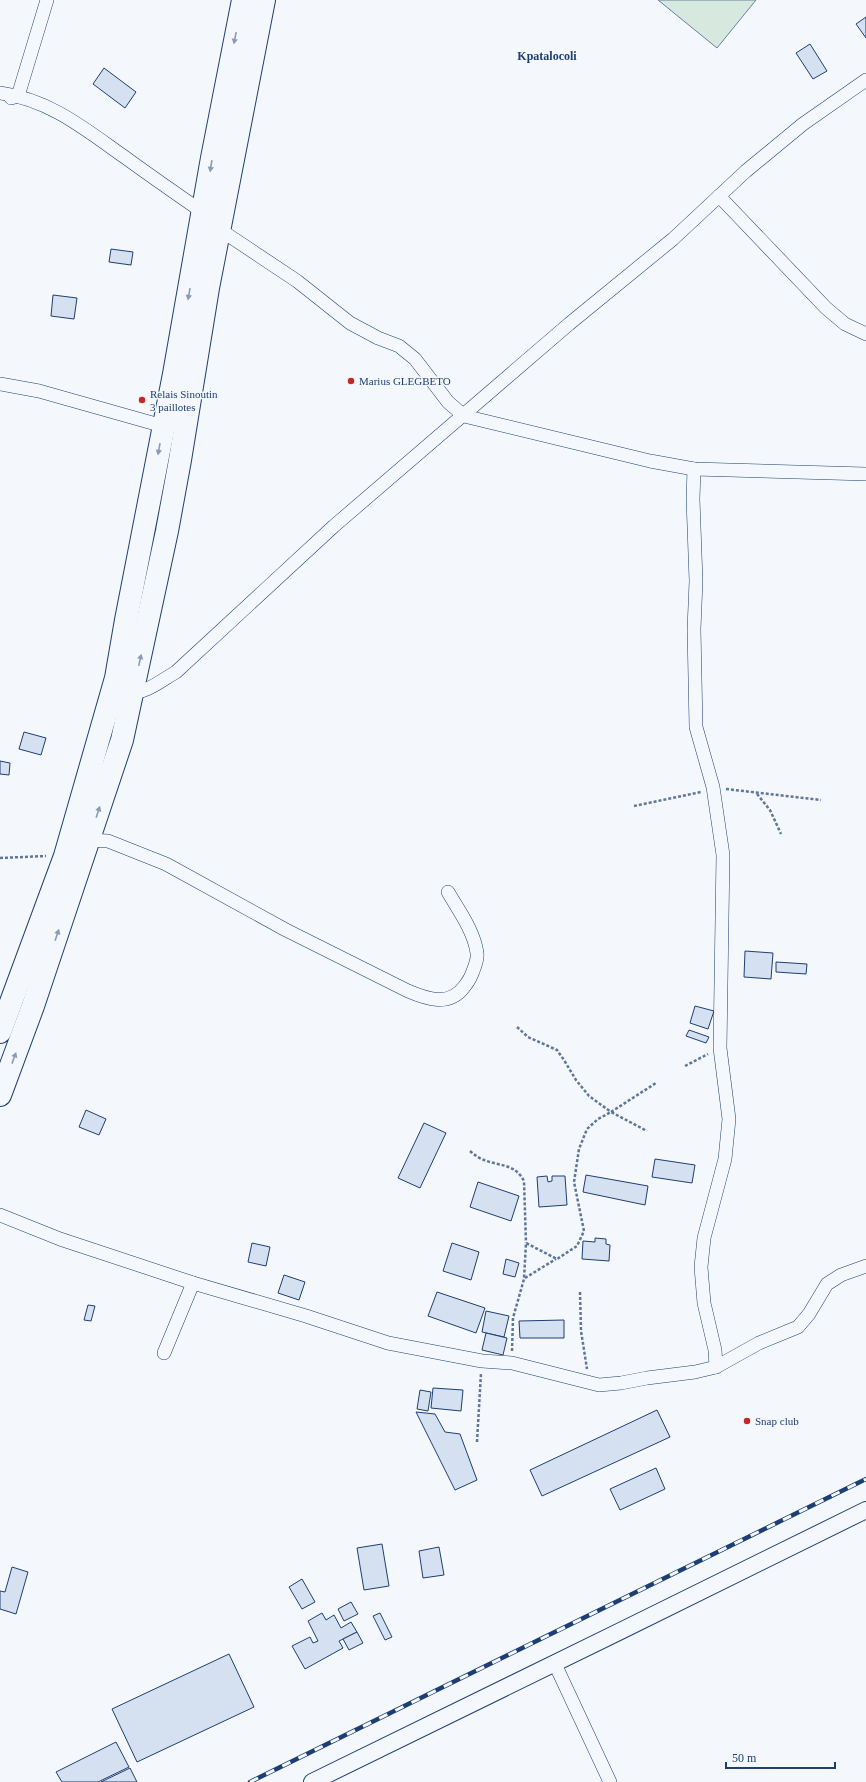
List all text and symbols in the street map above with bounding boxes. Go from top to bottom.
one-way arrow [232,32,238,44]
district label: Kpatalocoli [517,49,577,63]
one-way arrow [208,160,214,172]
one-way arrow [186,288,192,300]
place label: Marius GLEGBETO [359,375,451,387]
marker: Marius GLEGBETO [346,376,356,386]
place label: Relais Sinoutin 3 paillotes [150,388,218,413]
marker: Relais Sinoutin 3 paillotes [137,395,147,405]
one-way arrow [156,443,162,455]
one-way arrow [138,654,144,666]
one-way arrow [95,806,101,818]
one-way arrow [54,929,60,941]
one-way arrow [11,1052,17,1064]
place label: Snap club [755,1415,799,1427]
marker: Snap club [742,1416,752,1426]
scale bar [726,1744,835,1770]
text: 50 m [732,1751,757,1765]

